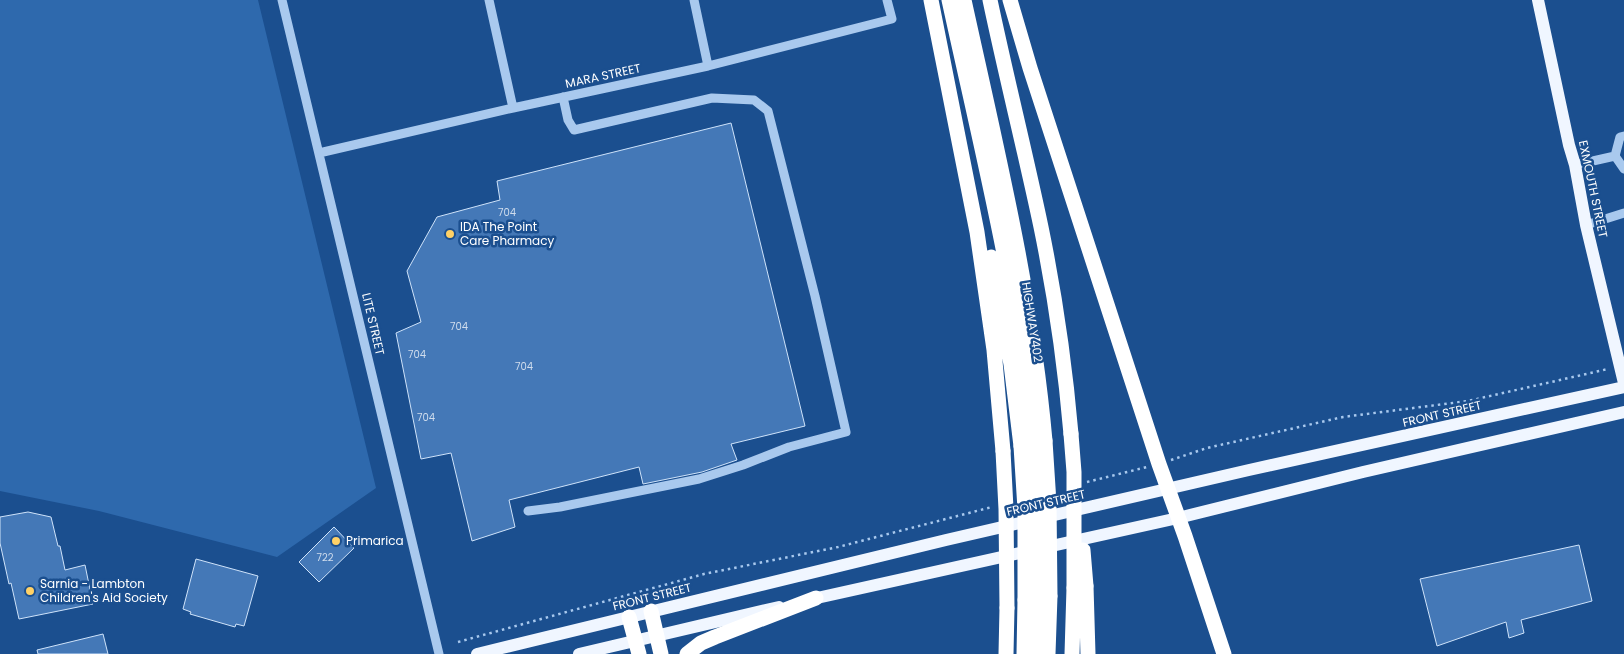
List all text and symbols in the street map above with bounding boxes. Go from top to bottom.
street label: MARA STREET [564,59,643,92]
street label: EXMOUTH STREET [1575,139,1612,240]
house number: 704 [498,205,516,220]
place label: IDA The Point Care Pharmacy [460,218,554,249]
marker: IDA The Point Care Pharmacy [444,228,456,240]
street label: HIGHWAY 402 [1018,281,1047,363]
street label: LITE STREET [358,291,389,357]
house number: 704 [450,319,468,334]
house number: 704 [408,347,426,362]
house number: 704 [515,359,533,374]
street label: FRONT STREET [1401,396,1484,431]
house number: 704 [417,410,435,425]
street label: FRONT STREET [1005,485,1088,520]
place label: Primarica [346,532,404,549]
marker: Primarica [330,535,342,547]
house number: 722 [317,550,334,565]
place label: Sarnia - Lambton Children's Aid Society [40,575,168,606]
street label: FRONT STREET [611,578,694,615]
marker: Sarnia - Lambton Children's Aid Society [24,585,36,597]

